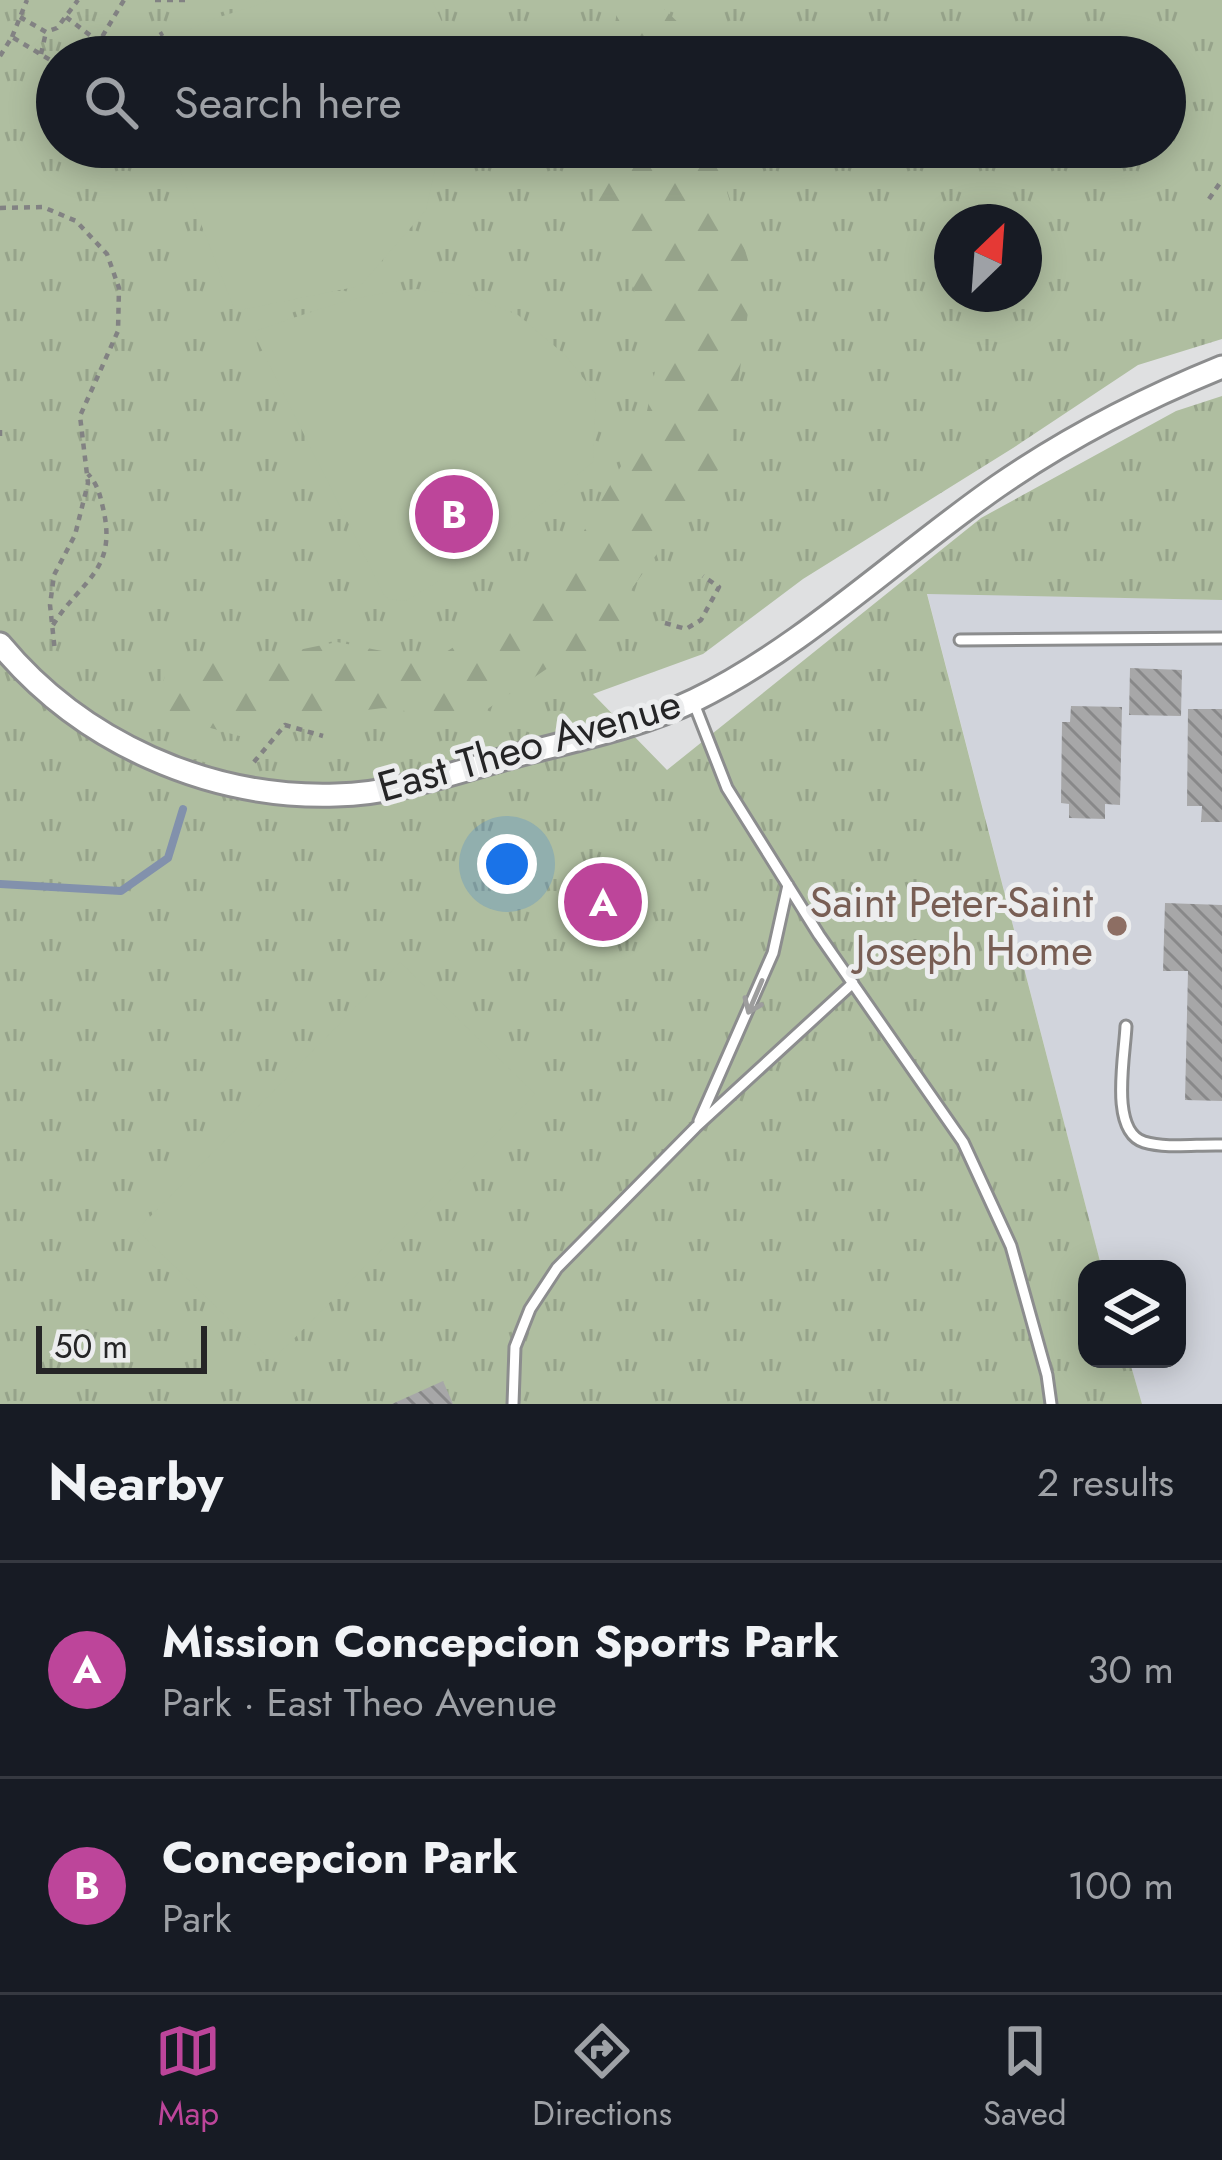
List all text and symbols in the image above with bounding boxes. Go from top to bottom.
search box [36,36,1186,168]
icon: search [78,69,144,135]
text: Search here [174,70,402,135]
north arrow [934,204,1042,312]
pin: B [415,469,493,559]
street label: East Theo Avenue [370,673,688,817]
your location [477,834,537,894]
pin: A [564,857,642,947]
place label: Saint Peter-Saint Joseph Home [810,872,1093,981]
marker: Saint Peter-Saint Joseph Home [1104,913,1130,939]
one-way arrow [743,978,764,1015]
map controls [1078,1260,1186,1368]
button: layers [1078,1260,1186,1368]
scale bar [36,1320,207,1373]
text: 50 m [54,1323,128,1370]
text: Nearby [48,1445,223,1519]
text: 2 results [1037,1454,1174,1511]
text: Mission Concepcion Sports Park [162,1609,839,1674]
text: A [73,1641,101,1698]
text: 30 m [1087,1641,1174,1698]
text: Park · East Theo Avenue [162,1674,557,1731]
text: Concepcion Park [162,1825,518,1890]
text: B [74,1857,100,1914]
text: 100 m [1068,1857,1174,1914]
text: Park [162,1890,232,1947]
tab: Map [155,2018,221,2137]
tab: Directions [532,2018,672,2137]
tab: Saved [983,2018,1067,2137]

